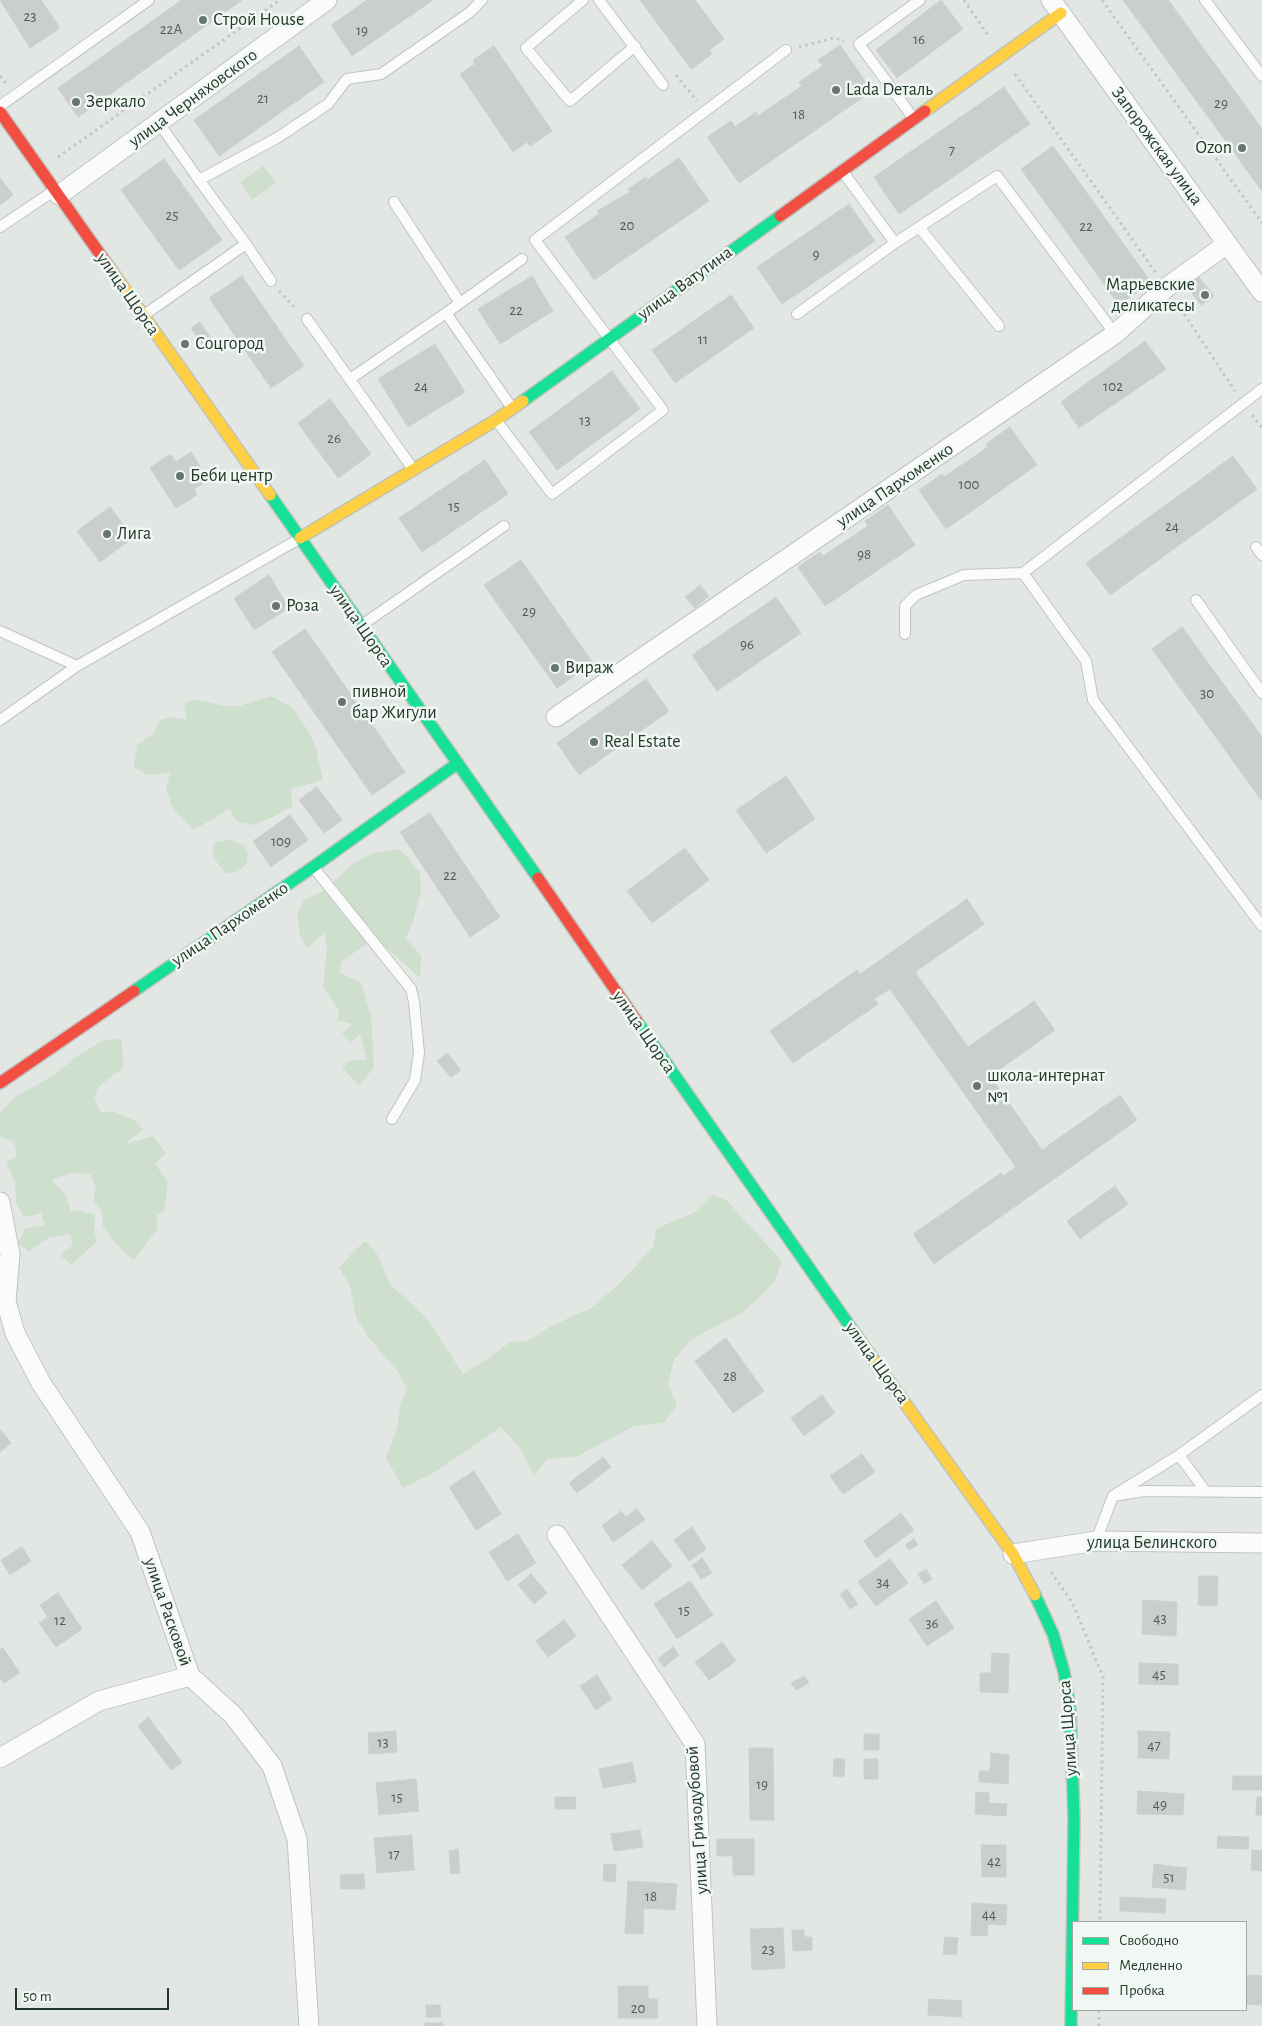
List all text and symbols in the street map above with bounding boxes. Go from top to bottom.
house number: 23 [23,7,37,25]
place label: Строй House [213,9,304,31]
marker: Строй House [197,14,209,26]
house number: 22А [160,20,182,38]
house number: 19 [356,21,368,39]
house number: 16 [913,30,925,48]
street label: улица Черняховского [124,44,262,152]
place label: Lada Dеталь [846,79,933,101]
street label: Запорожская улица [1107,82,1207,210]
marker: Lada Dеталь [830,84,842,96]
house number: 21 [257,89,269,107]
place label: Зеркало [86,91,146,113]
house number: 29 [1214,94,1228,112]
marker: Зеркало [70,96,82,108]
house number: 18 [793,105,805,123]
place label: Ozon [1195,137,1232,159]
house number: 7 [949,141,955,159]
marker: Ozon [1236,142,1248,154]
house number: 25 [165,206,179,224]
house number: 20 [620,216,634,234]
house number: 22 [1079,217,1093,235]
street label: улица Ватутина [633,241,737,325]
house number: 9 [812,245,820,263]
street label: улица Щорса [92,249,164,339]
place label: Марьевские деликатесы [1106,274,1195,316]
marker: Марьевские деликатесы [1199,289,1211,301]
house number: 22 [509,301,523,319]
house number: 11 [698,330,708,348]
place label: Соцгород [195,333,264,355]
marker: Соцгород [179,338,191,350]
house number: 24 [414,377,428,395]
house number: 102 [1103,377,1123,395]
house number: 13 [579,411,591,429]
house number: 26 [327,429,341,447]
street label: улица Пархоменко [833,438,957,532]
place label: Беби центр [190,465,273,487]
marker: Беби центр [174,470,186,482]
house number: 100 [959,475,979,493]
house number: 15 [448,497,460,515]
house number: 24 [1165,517,1179,535]
place label: Лига [117,523,151,545]
marker: Лига [101,528,113,540]
house number: 98 [857,545,871,563]
street label: улица Щорса [325,581,397,671]
place label: Роза [286,595,319,617]
marker: Роза [270,600,282,612]
house number: 29 [522,602,536,620]
house number: 96 [740,635,754,653]
place label: Вираж [565,657,614,679]
marker: Вираж [549,662,561,674]
place label: пивной бар Жигули [352,681,437,724]
house number: 30 [1200,684,1214,702]
marker: пивной бар Жигули [336,696,348,708]
place label: Real Estate [604,731,681,753]
marker: Real Estate [588,736,600,748]
house number: 109 [271,832,291,850]
house number: 22 [443,866,457,884]
street label: улица Пархоменко [168,877,292,971]
street label: улица Щорса [608,987,680,1077]
place label: школа-интернат №1 [987,1065,1105,1108]
marker: школа-интернат №1 [971,1080,983,1092]
street label: улица Щорса [840,1318,914,1408]
house number: 28 [723,1367,737,1385]
street label: улица Белинского [1087,1532,1217,1554]
street label: улица Расковой [139,1555,197,1669]
house number: 34 [876,1573,890,1591]
house number: 15 [678,1601,690,1619]
house number: 43 [1153,1609,1167,1627]
house number: 12 [54,1611,66,1629]
house number: 36 [925,1614,939,1632]
house number: 45 [1152,1665,1166,1683]
street label: улица Щорса [1054,1679,1082,1777]
house number: 13 [377,1733,389,1751]
house number: 47 [1147,1736,1161,1754]
street label: улица Гризодубовой [681,1745,713,1895]
house number: 19 [756,1775,768,1793]
house number: 15 [391,1788,403,1806]
house number: 49 [1153,1795,1167,1813]
house number: 17 [388,1845,400,1863]
house number: 42 [987,1852,1001,1870]
house number: 51 [1163,1868,1175,1886]
house number: 18 [645,1887,657,1905]
house number: 44 [982,1905,996,1923]
legend [1072,1921,1247,2011]
text: Свободно [1119,1933,1179,1948]
house number: 23 [761,1940,775,1958]
text: Медленно [1119,1958,1183,1973]
scale bar [18,1978,171,2010]
text: Пробка [1119,1983,1165,1998]
text: 50 m [23,1989,52,2004]
house number: 20 [631,1999,645,2017]

